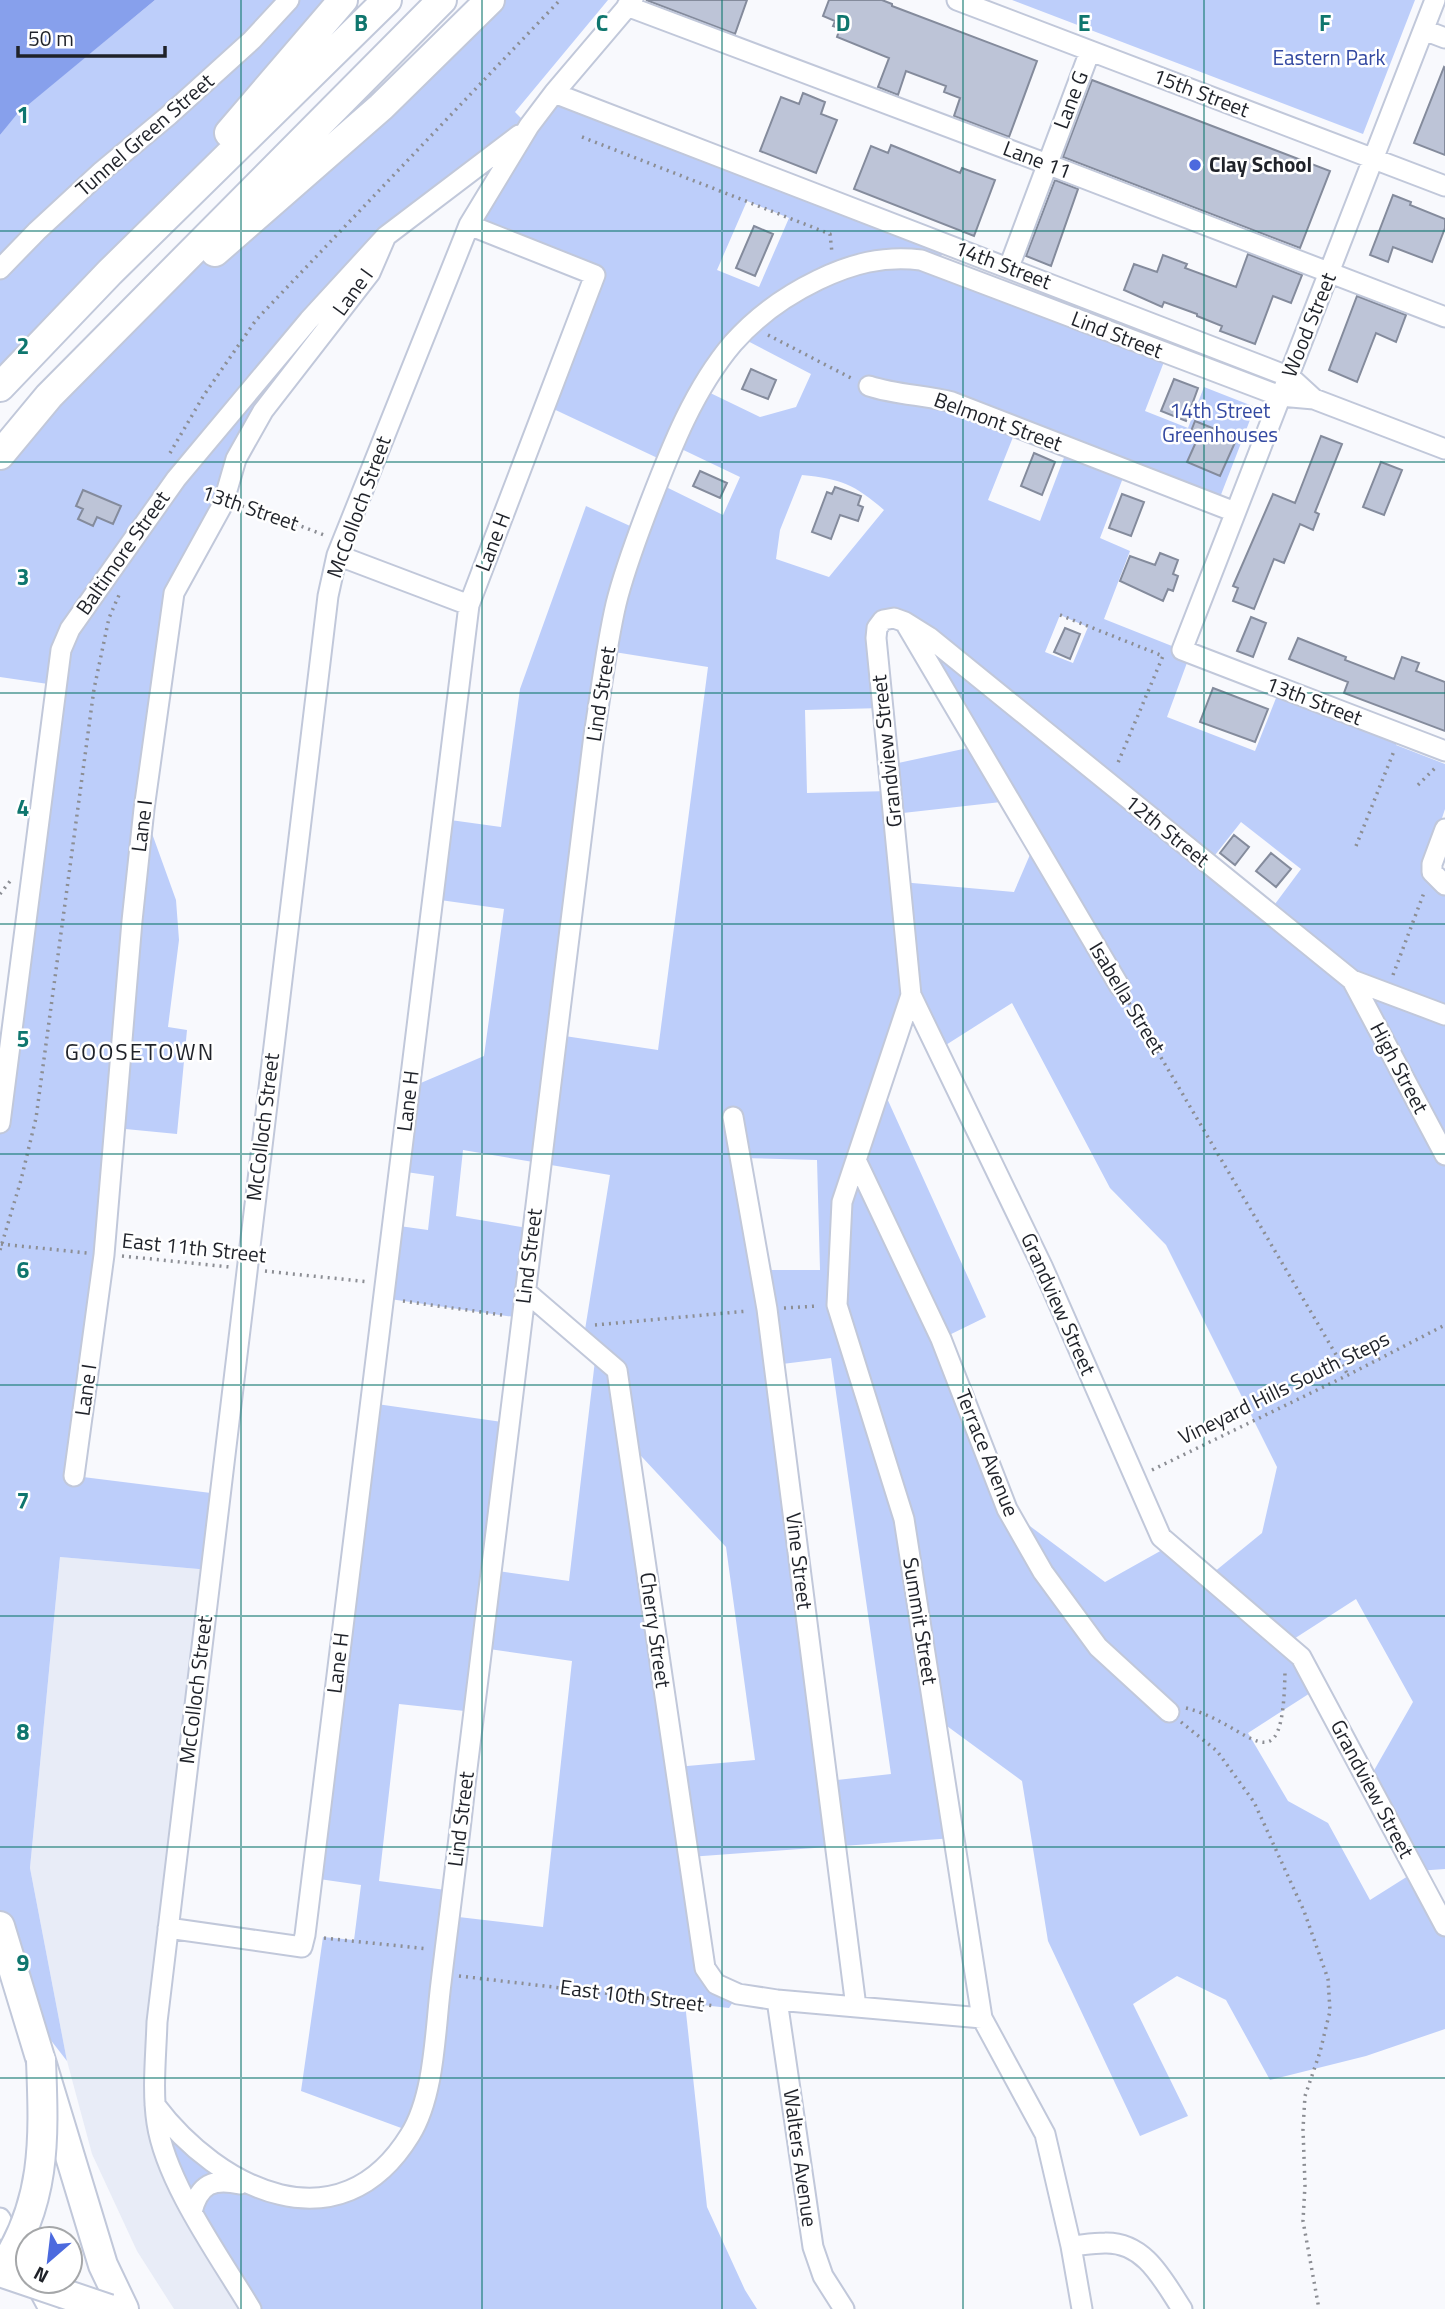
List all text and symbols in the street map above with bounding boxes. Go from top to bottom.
text: B [354,5,368,40]
text: C [596,5,608,40]
text: D [836,5,850,40]
text: E [1078,5,1090,40]
text: F [1319,5,1331,40]
scale bar [18,14,164,58]
text: 50 m [28,22,74,54]
park label: Eastern Park [1272,41,1386,73]
street label: 15th Street [1149,59,1255,125]
street label: Tunnel Green Street [68,65,221,203]
street label: Lane G [1044,66,1096,133]
text: 1 [17,97,29,132]
street label: Lane 11 [999,131,1076,187]
place label: Clay School [1209,148,1312,180]
marker: Clay School [1187,157,1203,173]
street label: 14th Street [951,231,1057,297]
street label: Lane I [324,261,380,322]
street label: Wood Street [1273,267,1344,382]
street label: Lind Street [1067,302,1168,366]
text: 2 [17,328,29,363]
street label: Belmont Street [930,383,1068,459]
park label: 14th Street Greenhouses [1162,394,1278,450]
street label: McColloch Street [318,431,399,582]
street label: 13th Street [197,475,304,539]
street label: Baltimore Street [67,483,177,621]
street label: Lane H [466,507,518,576]
text: 3 [17,559,29,594]
street label: Lind Street [577,643,623,744]
street label: 13th Street [1262,667,1368,733]
street label: Grandview Street [862,673,910,829]
street label: 12th Street [1118,786,1217,875]
text: 4 [17,790,29,825]
street label: Lane I [122,798,160,854]
street label: Isabella Street [1082,935,1174,1060]
street label: High Street [1362,1016,1438,1120]
text: 5 [17,1021,29,1056]
district label: GOOSETOWN [65,1034,215,1069]
street label: McColloch Street [237,1050,287,1203]
street label: Lane H [387,1069,427,1133]
street label: Lind Street [506,1206,550,1305]
street label: East 11th Street [120,1224,268,1271]
street label: Grandview Street [1013,1227,1105,1381]
text: 6 [17,1252,30,1287]
street label: Vineyard Hills South Steps [1173,1322,1395,1452]
street label: Lane I [66,1362,104,1418]
street label: Terrace Avenue [948,1384,1028,1521]
text: 7 [17,1483,29,1518]
street label: Vine Street [778,1511,822,1612]
street label: Summit Street [895,1555,947,1687]
street label: Cherry Street [632,1570,680,1691]
street label: McColloch Street [170,1613,220,1766]
street label: Lane H [317,1631,357,1695]
street label: Grandview Street [1323,1713,1423,1864]
text: 8 [17,1714,30,1749]
street label: Lind Street [438,1769,482,1868]
text: 9 [17,1945,30,1980]
street label: East 10th Street [558,1970,707,2020]
street label: Walters Avenue [775,2087,827,2229]
north arrow [14,2225,84,2295]
text: N [28,2260,53,2291]

